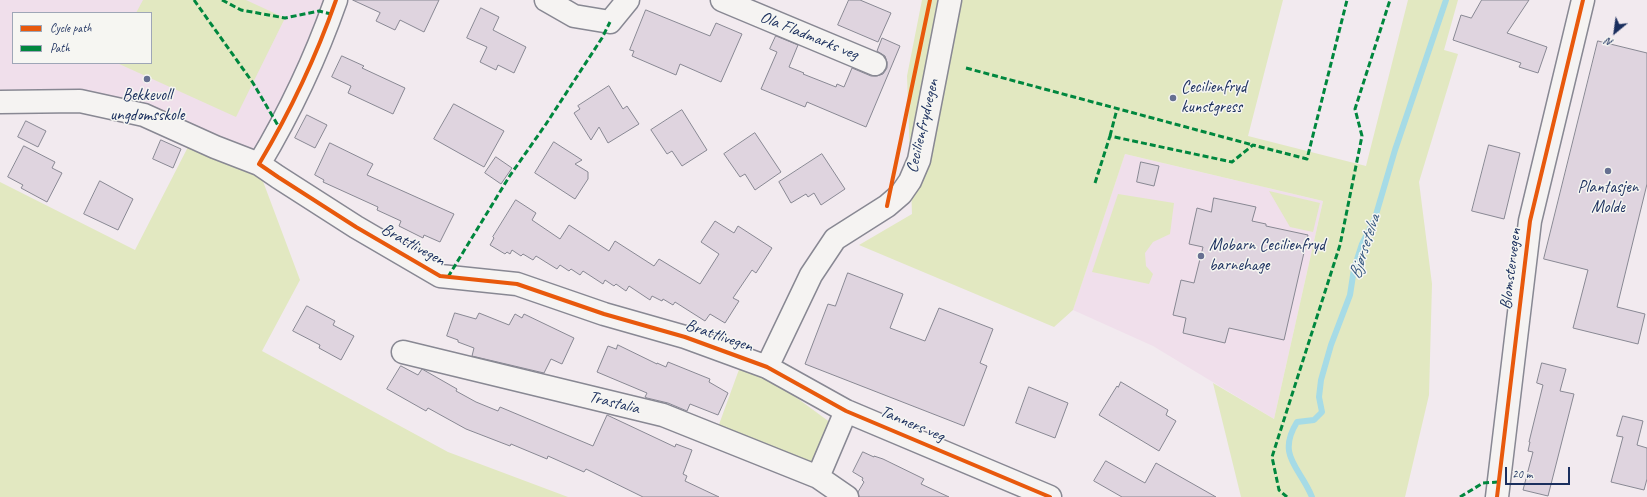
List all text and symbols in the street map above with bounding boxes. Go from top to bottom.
street label: Ola Fladmarks veg [757,7,861,65]
legend [12,12,152,64]
north arrow [1595,12,1635,52]
text: Cycle path [50,20,92,36]
text: N [1603,35,1616,50]
text: Path [50,40,70,56]
marker: Bekkevoll ungdomsskole [142,74,152,84]
street label: Cecilienfrydvegen [902,77,944,175]
place label: Cecilienfryd kunstgress [1181,78,1247,118]
place label: Bekkevoll ungdomsskole [110,86,184,126]
marker: Cecilienfryd kunstgress [1168,93,1178,103]
marker: Plantasjen Molde [1603,166,1613,176]
place label: Plantasjen Molde [1578,178,1638,218]
water label: Bjørsetelva [1344,212,1386,282]
street label: Brattlivegen [377,219,449,271]
street label: Blomstervegen [1496,227,1526,311]
place label: Mobarn Cecilienfryd barnehage [1209,236,1325,276]
marker: Mobarn Cecilienfryd barnehage [1196,251,1206,261]
street label: Brattlivegen [683,315,755,357]
street label: Trastalia [586,387,642,419]
street label: Tanners veg [877,401,947,447]
scale bar [1507,459,1572,485]
text: 20 m [1512,466,1532,482]

